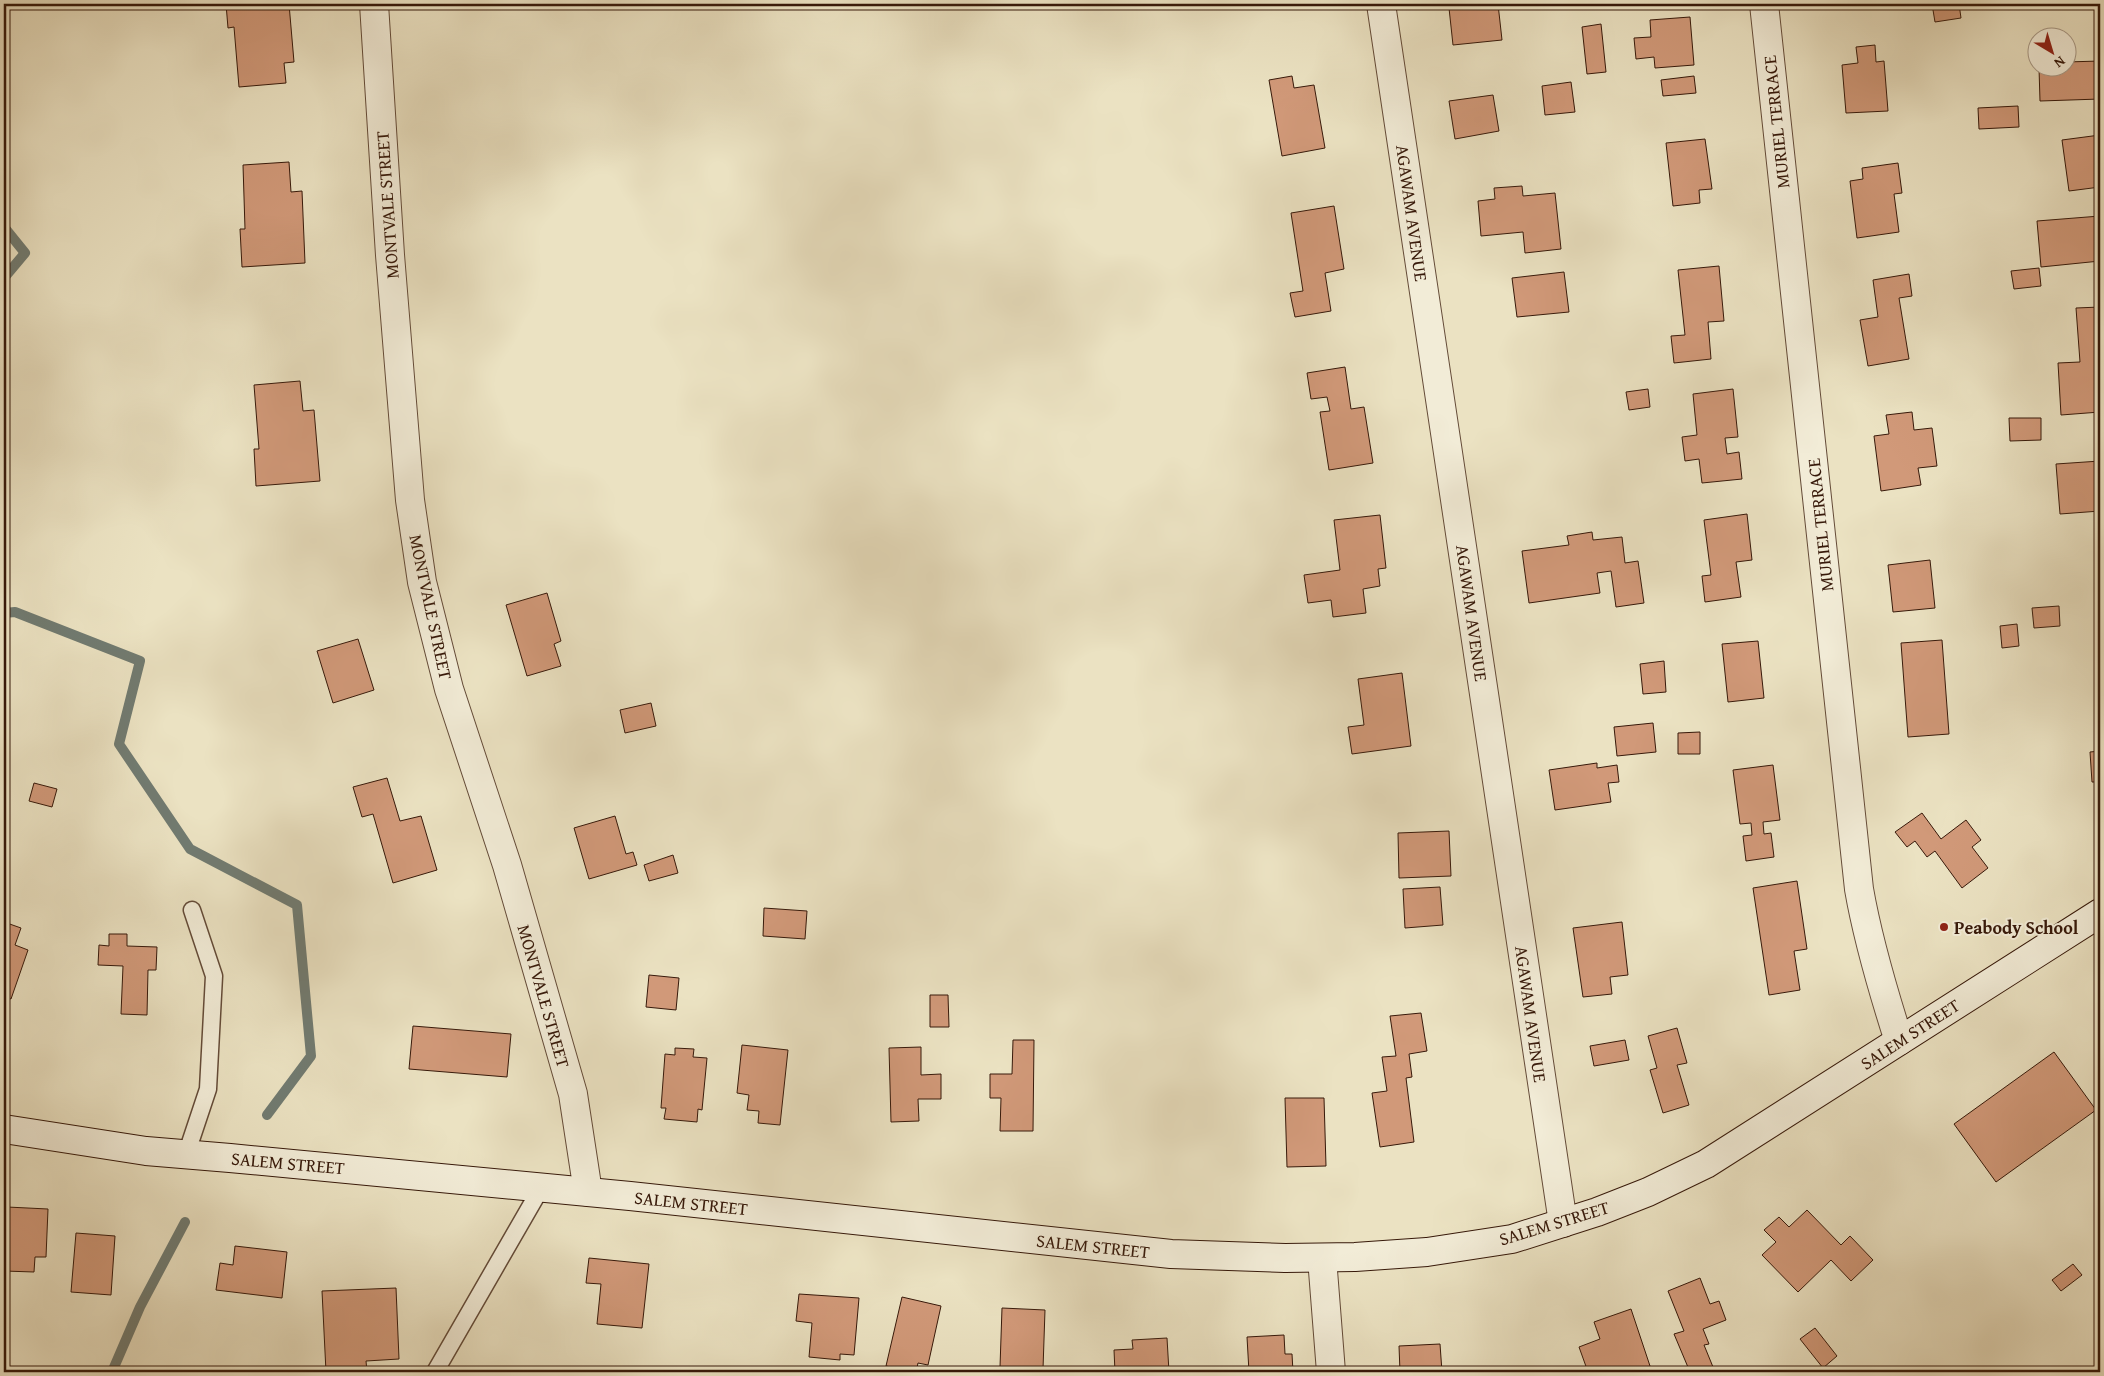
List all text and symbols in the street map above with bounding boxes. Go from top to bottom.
north arrow [2026,28,2076,78]
text: N [2050,51,2070,73]
street label: MURIEL TERRACE [1756,54,1796,190]
street label: MONTVALE STREET [368,130,406,280]
street label: AGAWAM AVENUE [1389,143,1435,283]
street label: MURIEL TERRACE [1800,457,1840,593]
street label: MONTVALE STREET [402,532,460,682]
street label: AGAWAM AVENUE [1449,543,1495,683]
place label: Peabody School [1954,914,2079,941]
street label: MONTVALE STREET [511,921,577,1071]
marker: Peabody School [1938,921,1950,933]
street label: AGAWAM AVENUE [1508,944,1554,1084]
street label: SALEM STREET [1855,992,1965,1076]
street label: SALEM STREET [230,1145,346,1181]
street label: SALEM STREET [633,1184,749,1222]
street label: SALEM STREET [1496,1193,1612,1253]
street label: SALEM STREET [1035,1227,1151,1265]

